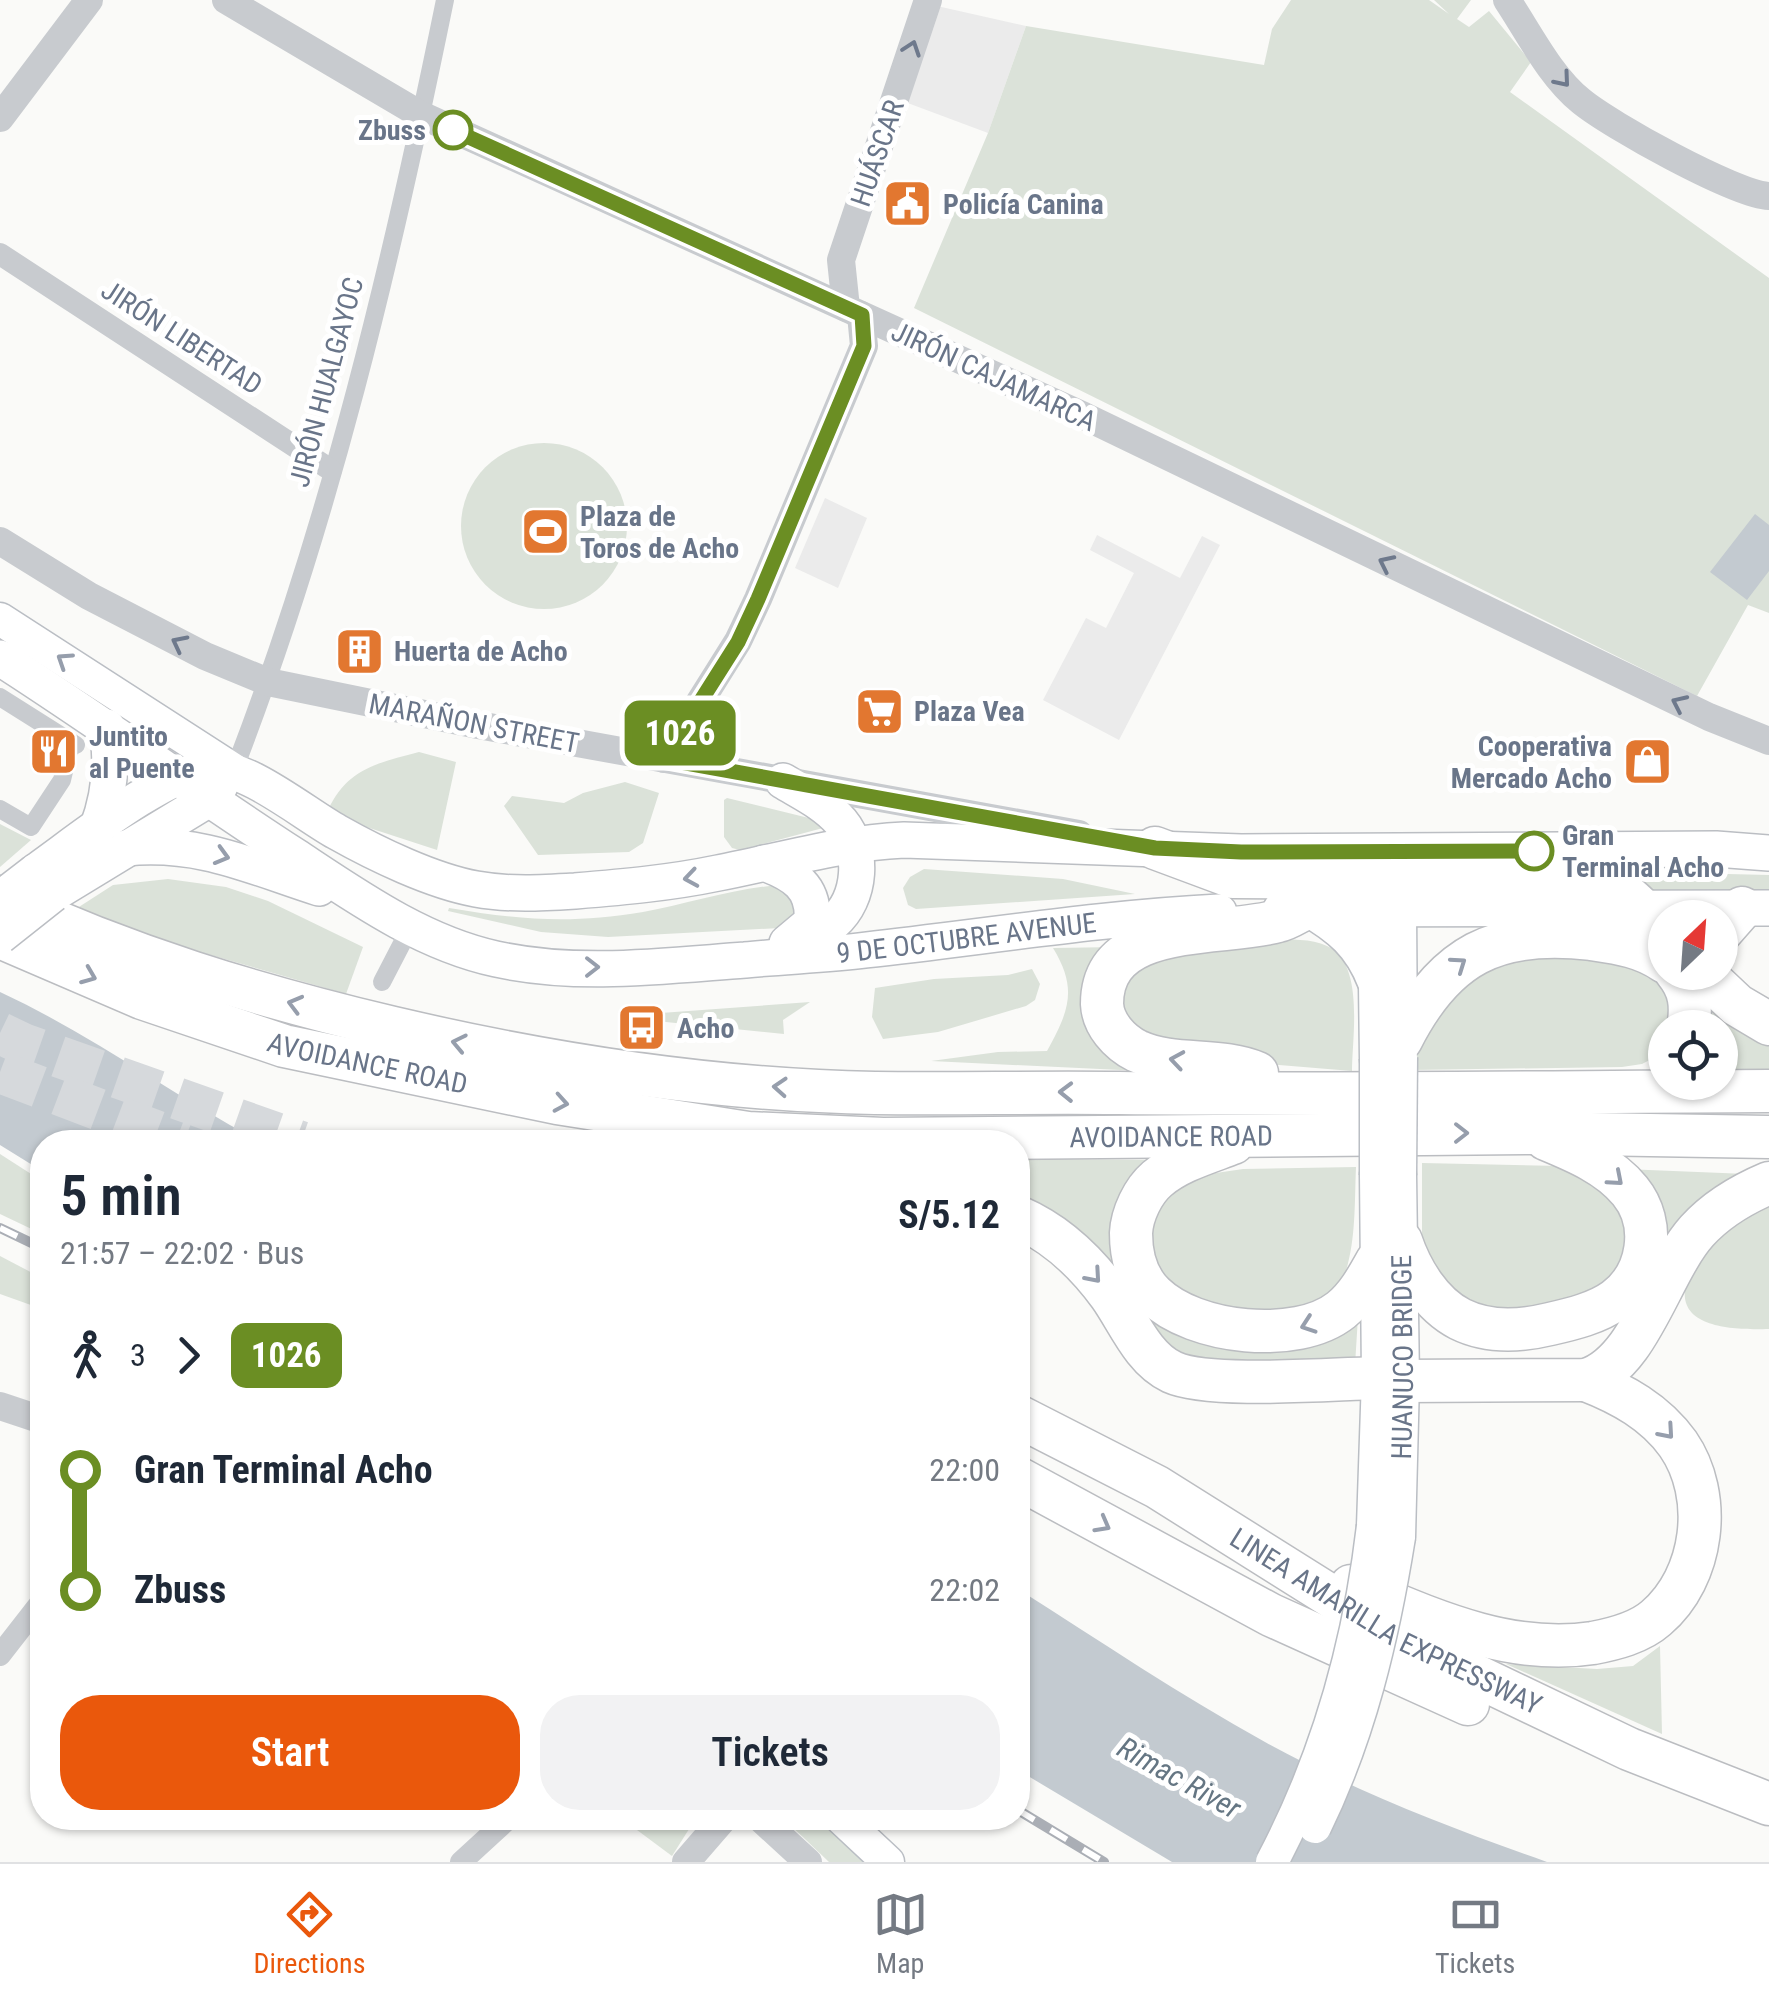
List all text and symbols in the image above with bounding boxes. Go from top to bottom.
one-way arrow [900,40,921,57]
one-way arrow [1551,69,1569,87]
street label: HUÁSCAR [844,96,911,211]
marker: Zbuss [434,111,472,149]
place label: Zbuss [358,114,426,147]
public building icon: Policía Canina [882,178,934,230]
place label: Policía Canina [943,188,1104,221]
street label: JIRÓN LIBERTAD [95,273,268,402]
street label: JIRÓN HUALGAYOC [283,274,370,491]
street label: JIRÓN CAJAMARCA [886,315,1101,438]
place label: Plaza de Toros de Acho [580,500,739,565]
sports icon: Plaza de Toros de Acho [519,506,571,558]
one-way arrow [1378,555,1396,575]
building icon: Huerta de Acho [333,625,385,677]
place label: Huerta de Acho [394,635,568,668]
one-way arrow [172,636,190,655]
one-way arrow [57,654,75,673]
supermarket icon: Plaza Vea [853,685,905,737]
street label: MARAÑON STREET [366,687,582,760]
place label: Plaza Vea [914,695,1025,728]
one-way arrow [1672,696,1690,715]
line badge: 1026 [610,700,750,766]
text: 1026 [645,713,715,754]
place label: Juntito al Puente [89,720,195,785]
restaurant icon: Juntito al Puente [28,726,80,778]
place label: Cooperativa Mercado Acho [1451,730,1612,795]
shop icon: Cooperativa Mercado Acho [1621,736,1673,788]
place label: Gran Terminal Acho [1562,819,1724,884]
marker: Gran Terminal Acho [1515,832,1553,870]
one-way arrow [213,844,230,865]
one-way arrow [683,867,700,888]
north arrow [1648,900,1738,990]
map controls [1648,900,1738,1100]
street label: 9 DE OCTUBRE AVENUE [835,906,1098,970]
one-way arrow [586,956,601,978]
one-way arrow [1448,958,1467,976]
one-way arrow [79,964,97,984]
one-way arrow [287,995,304,1016]
bus stop icon: Acho [616,1002,668,1054]
button: locate [1648,1010,1738,1100]
place label: Acho [677,1012,734,1045]
street label: AVOIDANCE ROAD [263,1026,471,1101]
one-way arrow [451,1033,468,1054]
one-way arrow [1168,1050,1185,1071]
one-way arrow [772,1077,788,1098]
one-way arrow [1057,1082,1073,1103]
one-way arrow [553,1092,570,1113]
street label: AVOIDANCE ROAD [1069,1119,1273,1154]
one-way arrow [1453,1123,1469,1144]
text: 5 min [60,1164,182,1228]
one-way arrow [1604,1168,1623,1186]
text: S/5.12 [898,1193,1000,1237]
text: 21:57 – 22:02 · Bus [60,1234,304,1272]
street label: HUANUCO BRIDGE [1385,1254,1420,1460]
one-way arrow [1082,1264,1100,1283]
one-way arrow [1301,1313,1318,1334]
icon: walk [60,1328,115,1383]
icon: forward [161,1328,216,1383]
text: 1026 [251,1335,322,1376]
text: 3 [130,1336,146,1374]
one-way arrow [1655,1420,1673,1439]
text: Gran Terminal Acho [134,1448,433,1492]
text: 22:00 [929,1451,1000,1489]
one-way arrow [1092,1512,1110,1532]
street label: LINEA AMARILLA EXPRESSWAY [1224,1521,1547,1722]
text: Zbuss [134,1568,226,1612]
text: 22:02 [929,1571,1000,1609]
button: Start [60,1695,520,1810]
button: Tickets [540,1695,1000,1810]
water label: Rimac River [1112,1729,1248,1826]
tab: Directions [254,1887,365,1980]
tab: Map [873,1887,928,1980]
tab: Tickets [1435,1887,1515,1980]

